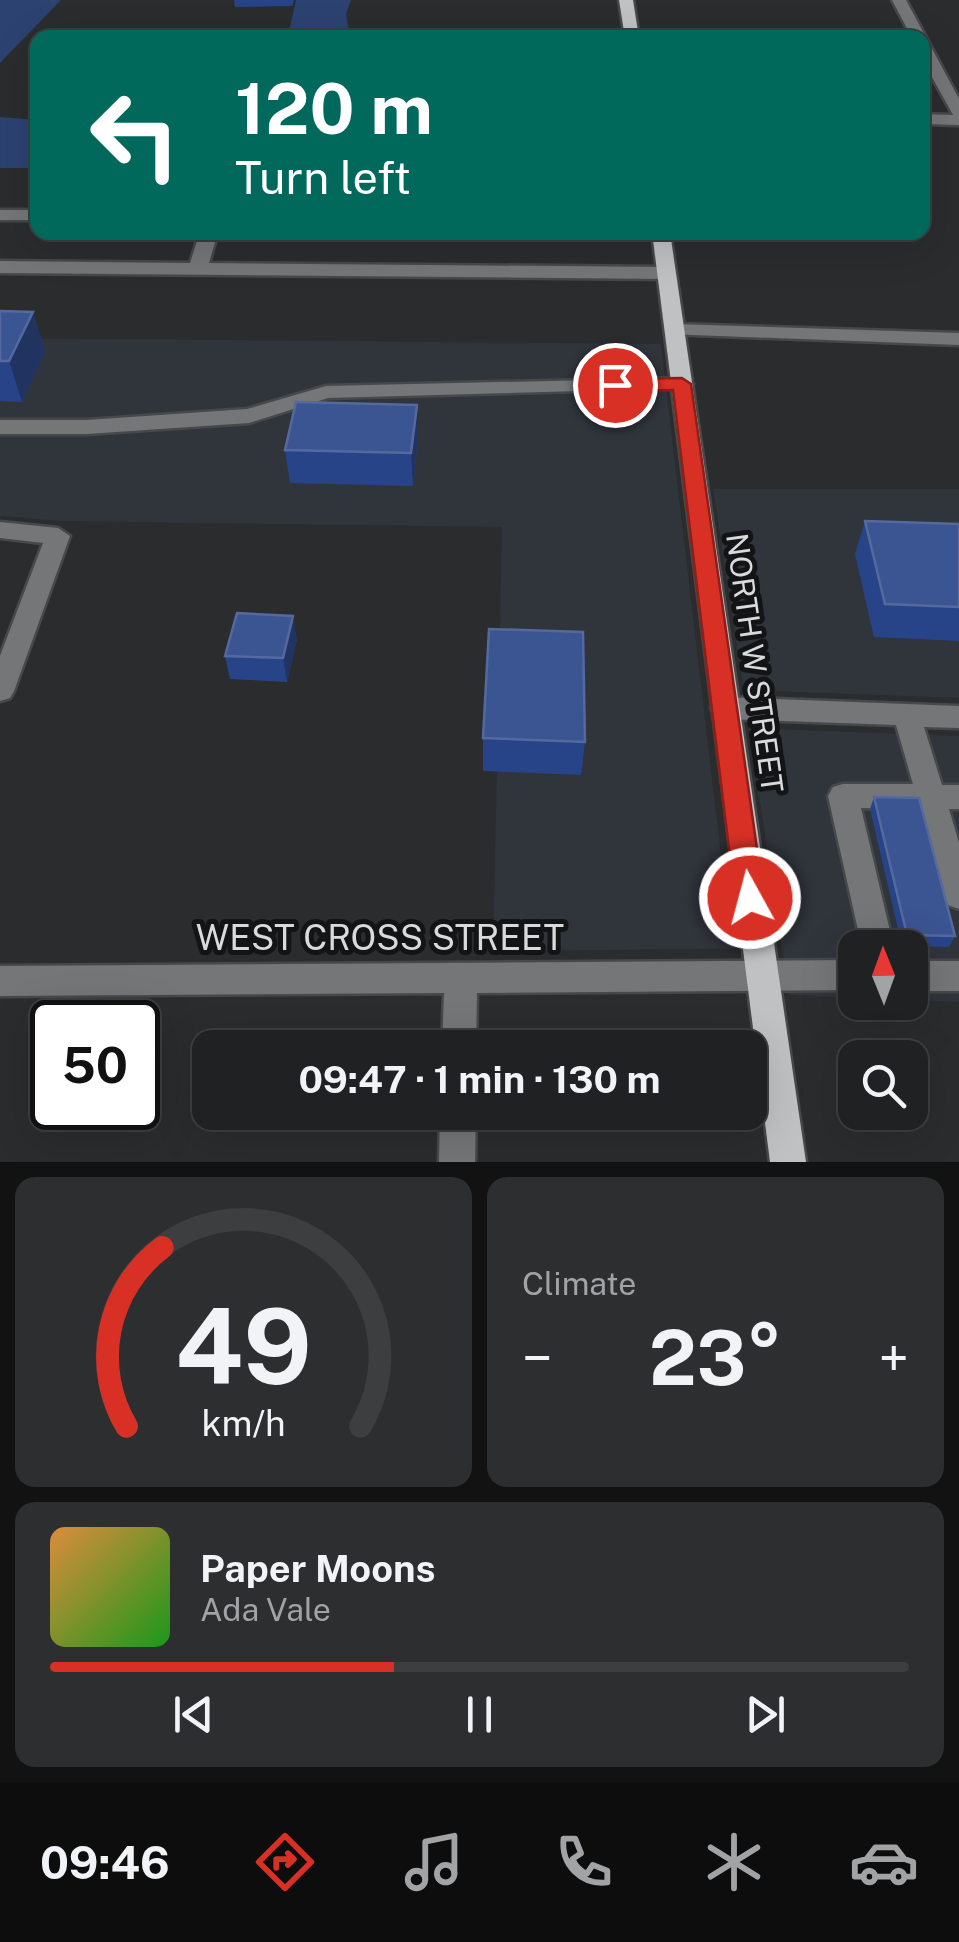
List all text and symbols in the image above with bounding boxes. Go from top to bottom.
text: 120 m [235,67,433,150]
icon: left [70,70,200,200]
text: Turn left [235,151,411,204]
pin [573,343,658,428]
icon: arrive [588,358,643,413]
street label: NORTH W STREET [719,531,791,795]
position arrow [698,846,802,950]
street label: WEST CROSS STREET [196,917,564,958]
north arrow [838,930,928,1020]
map controls [838,930,928,1130]
speed limit sign: 50 [30,1000,160,1130]
button: search [838,1040,928,1130]
text: 09:47 · 1 min · 130 m [298,1057,661,1102]
text: Climate [522,1265,636,1302]
text: 49 [175,1285,312,1407]
text: 23° [649,1314,782,1402]
text: − [522,1326,553,1390]
text: + [879,1326,909,1390]
text: km/h [201,1402,286,1444]
text: Paper Moons [200,1546,435,1591]
text: Ada Vale [200,1591,331,1628]
icon: previous [166,1687,221,1742]
icon: pause [452,1687,507,1742]
icon: next [738,1687,793,1742]
icon: directions [250,1827,320,1897]
icon: music [399,1827,469,1897]
icon: phone [549,1827,619,1897]
icon: climate [699,1827,769,1897]
icon: car [849,1827,919,1897]
text: 09:46 [40,1836,170,1889]

